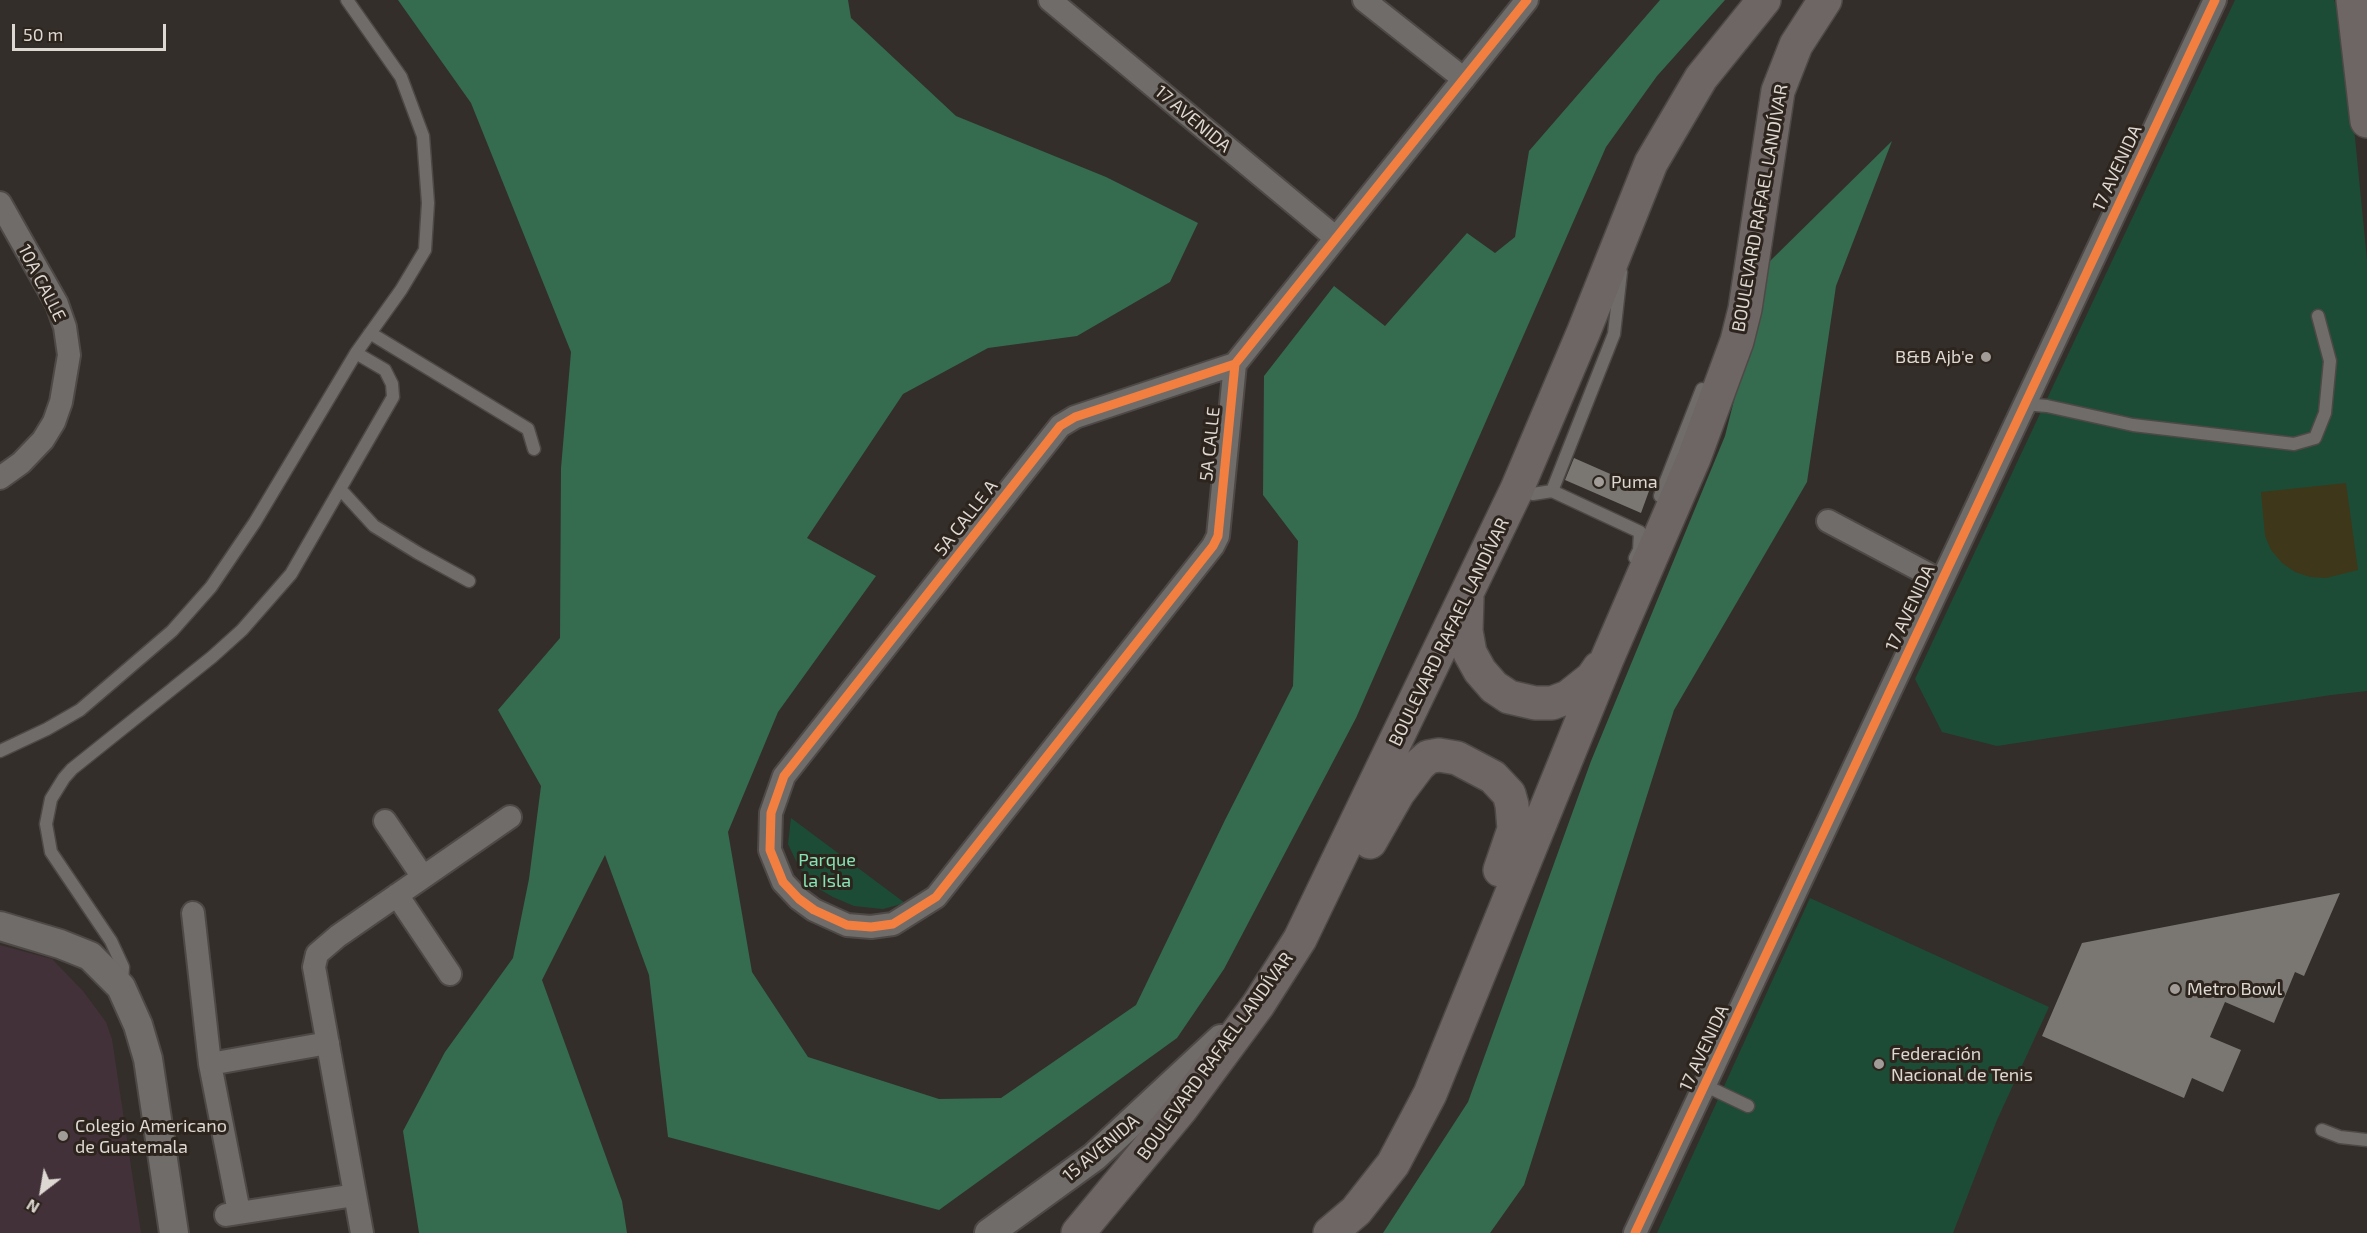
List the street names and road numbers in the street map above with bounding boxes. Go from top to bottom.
street label: 17 AVENIDA [1151,81,1235,157]
street label: BOULEVARD RAFAEL LANDÍVAR [1728,82,1792,334]
street label: 17 AVENIDA [2088,122,2146,214]
street label: 10A CALLE [13,241,71,325]
street label: 5A CALLE [1195,406,1225,482]
street label: 5A CALLE A [930,476,1002,560]
street label: BOULEVARD RAFAEL LANDÍVAR [1384,514,1514,750]
street label: 17 AVENIDA [1881,562,1939,654]
street label: BOULEVARD RAFAEL LANDÍVAR [1132,948,1298,1164]
street label: 17 AVENIDA [1675,1002,1733,1094]
street label: 15 AVENIDA [1058,1110,1144,1186]

